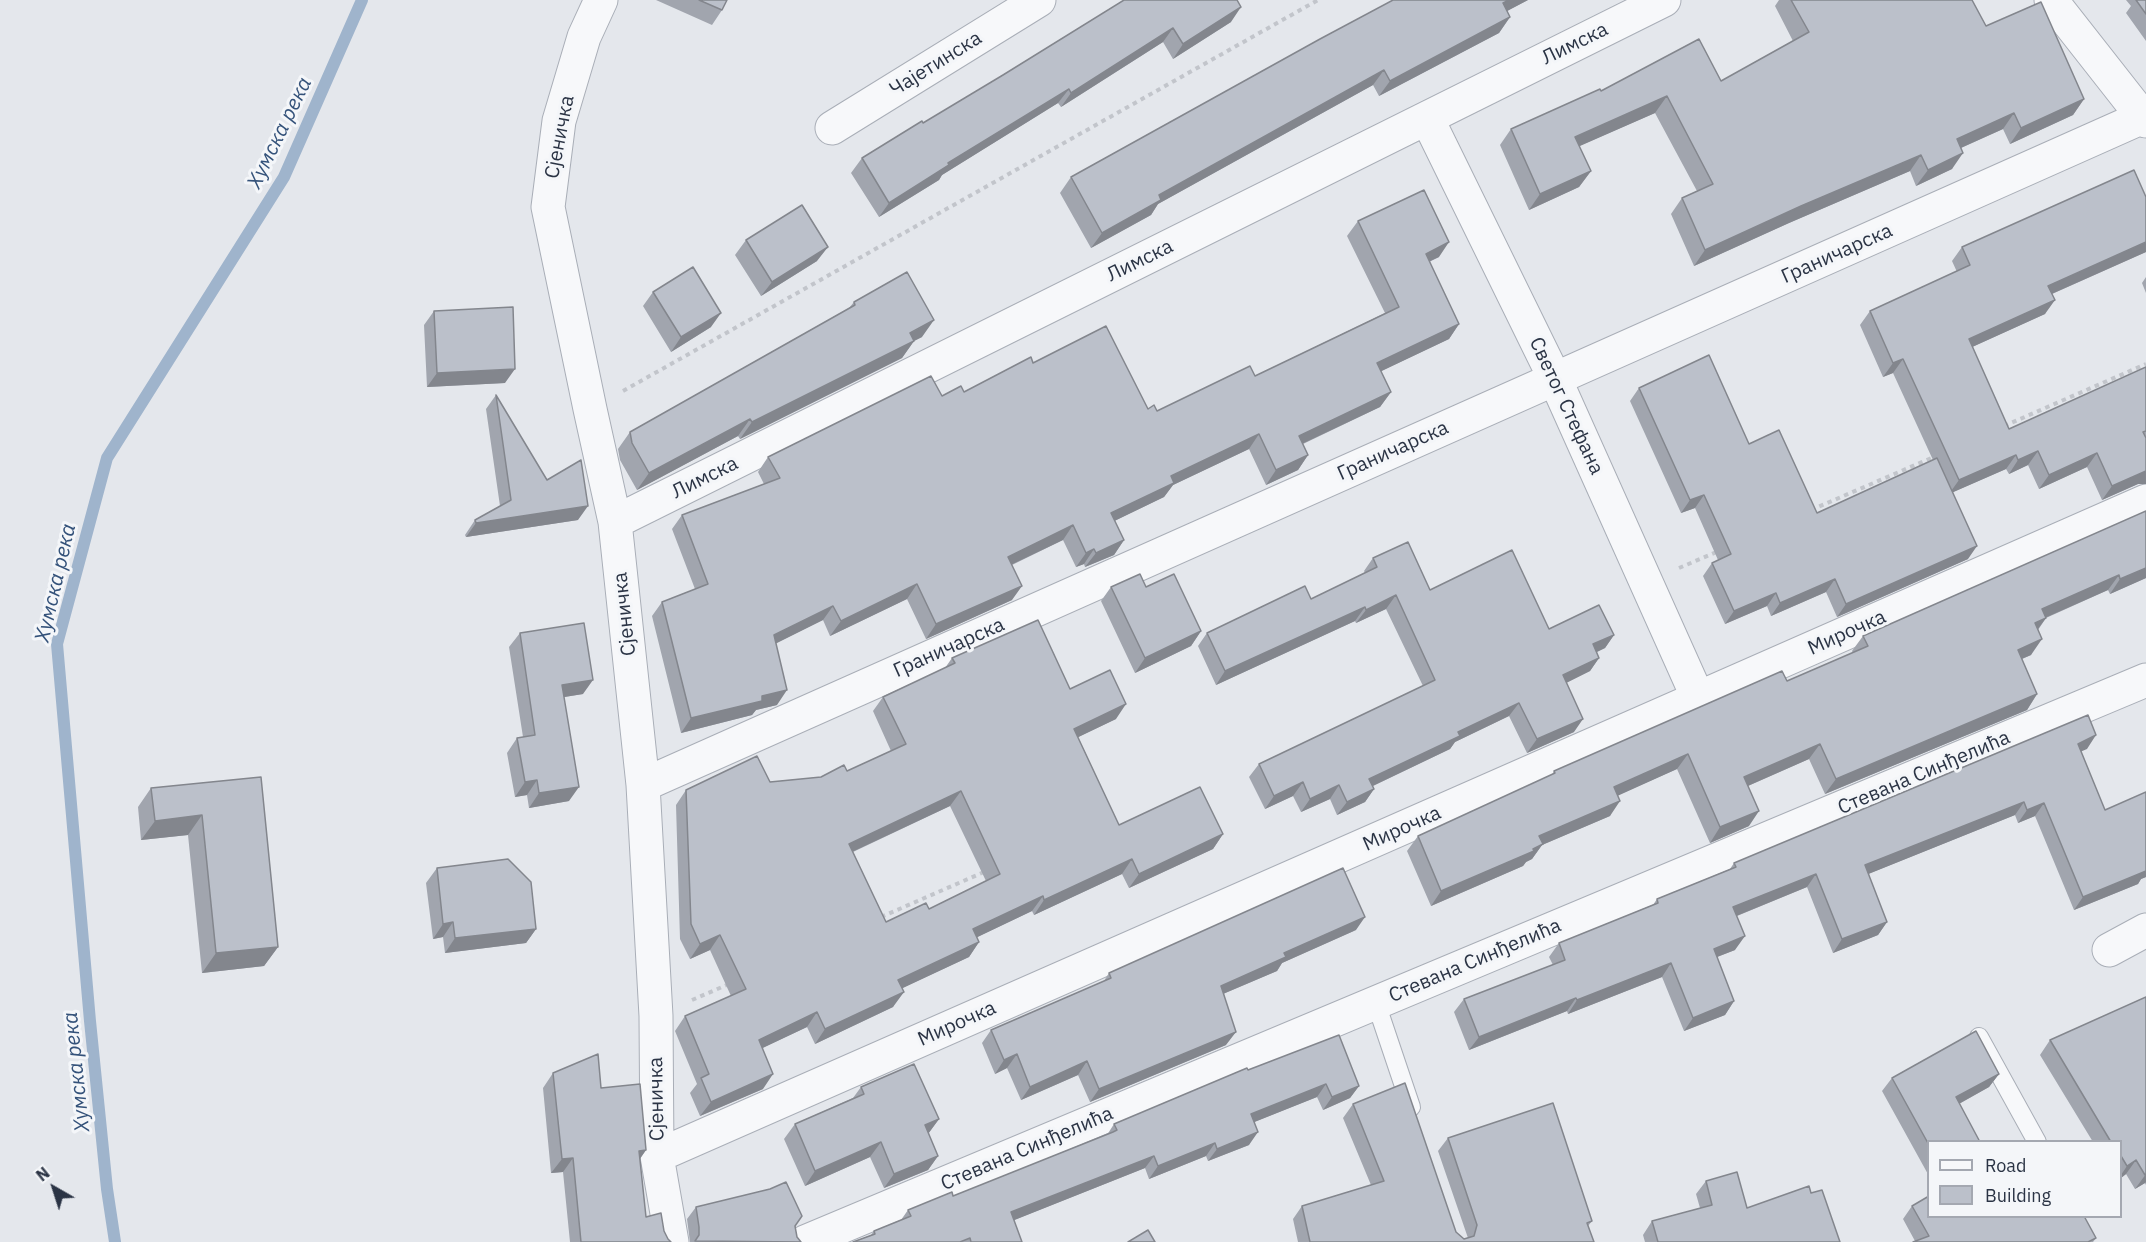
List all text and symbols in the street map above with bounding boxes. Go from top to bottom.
street label: Лимска [1538,18,1612,70]
street label: Чајетинска [886,26,986,102]
water label: Хумска река [242,73,318,193]
street label: Сјеничка [540,93,580,181]
street label: Граничарска [1778,219,1896,289]
street label: Лимска [1103,235,1177,287]
street label: Светог Стефана [1524,333,1608,479]
street label: Граничарска [1334,416,1452,486]
street label: Лимска [668,452,742,504]
water label: Хумска река [30,521,82,645]
street label: Сјеничка [609,571,641,657]
street label: Мирочка [1804,605,1890,661]
street label: Граничарска [890,613,1008,683]
street label: Стевана Синђелића [1834,726,2014,820]
street label: Мирочка [1359,801,1445,857]
street label: Стевана Синђелића [1385,914,1565,1008]
street label: Мирочка [914,996,1000,1052]
water label: Хумска река [58,1011,96,1133]
street label: Сјеничка [644,1057,670,1141]
street label: Стевана Синђелића [937,1102,1117,1196]
legend [1927,1140,2122,1218]
text: Road [1985,1154,2026,1177]
north arrow [24,1158,84,1218]
text: N [32,1163,53,1185]
text: Building [1985,1184,2051,1207]

